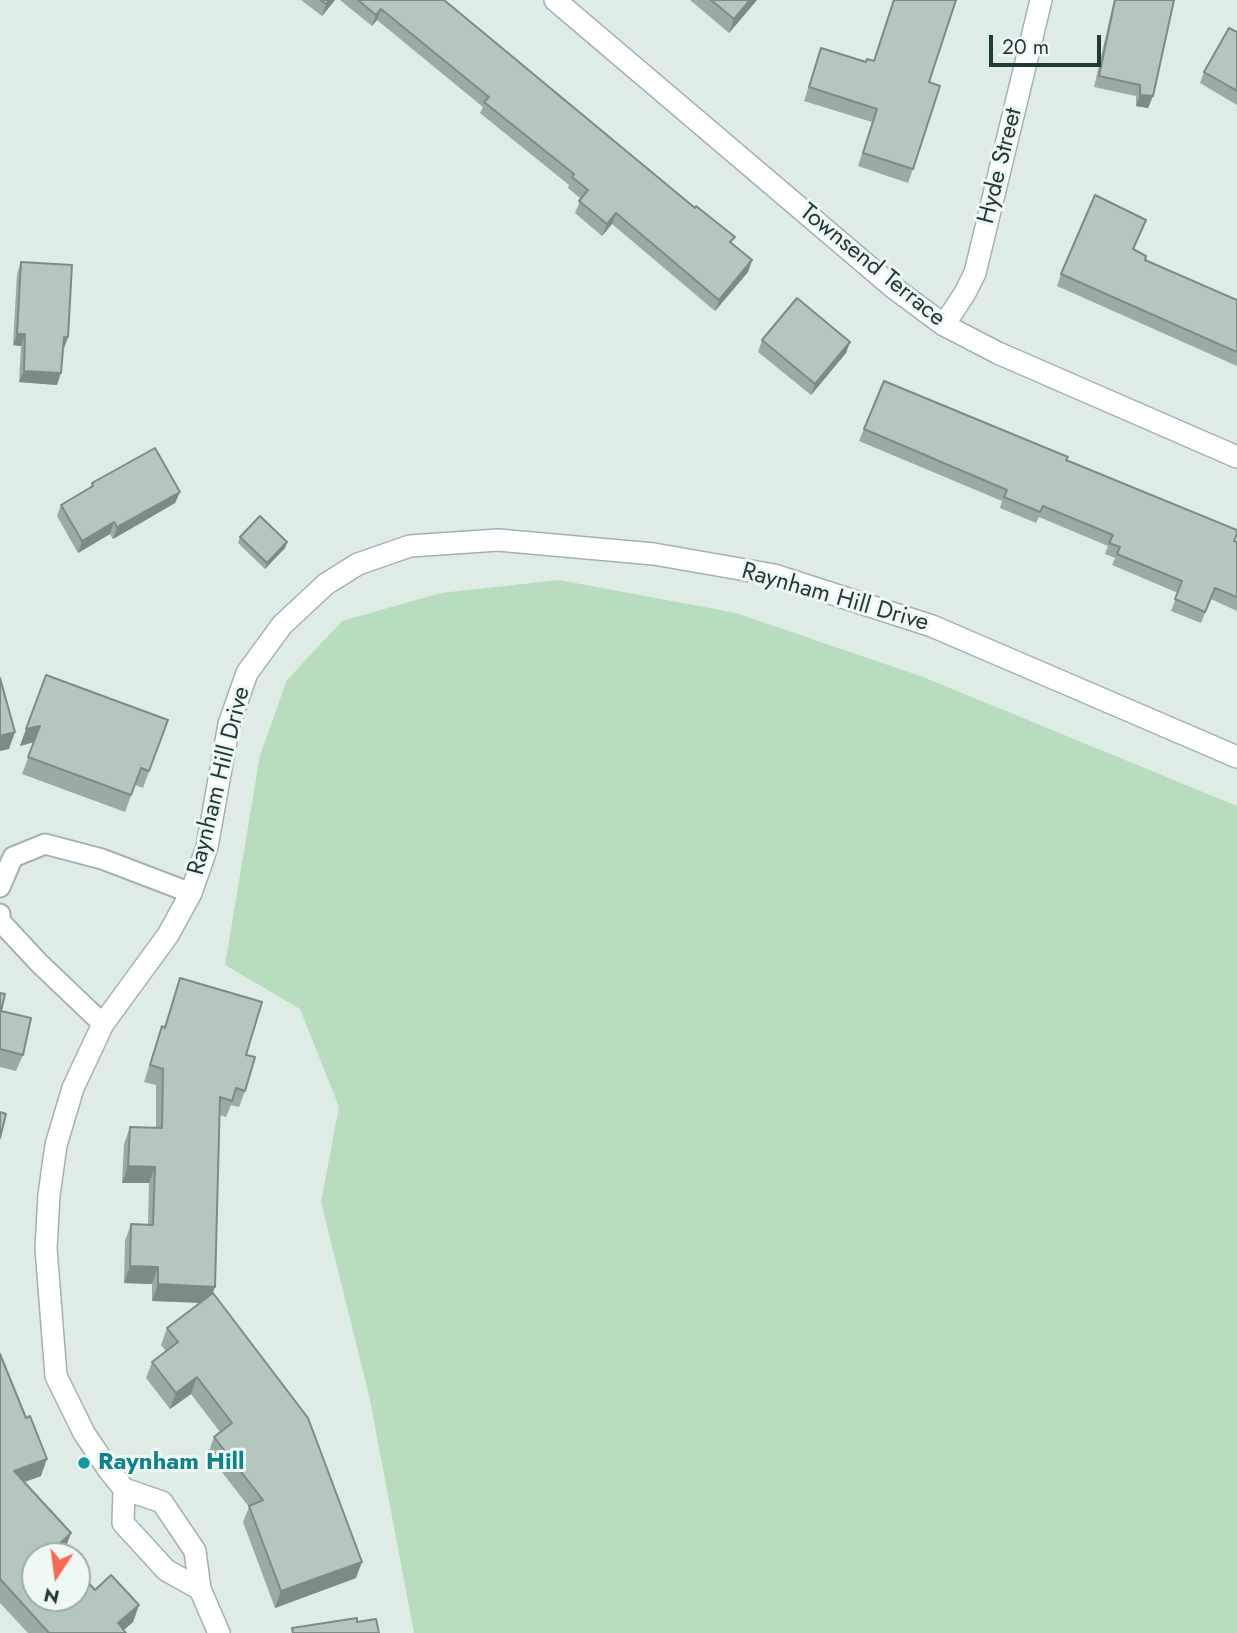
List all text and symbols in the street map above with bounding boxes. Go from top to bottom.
scale bar [992,21,1104,65]
text: 20 m [1002,32,1049,62]
street label: Hyde Street [973,105,1029,227]
street label: Townsend Terrace [793,199,951,333]
street label: Raynham Hill Drive [738,558,932,638]
street label: Raynham Hill Drive [183,684,257,878]
place label: Raynham Hill [98,1449,245,1477]
marker: Raynham Hill [76,1455,92,1471]
north arrow [21,1542,91,1612]
text: N [41,1581,62,1611]

